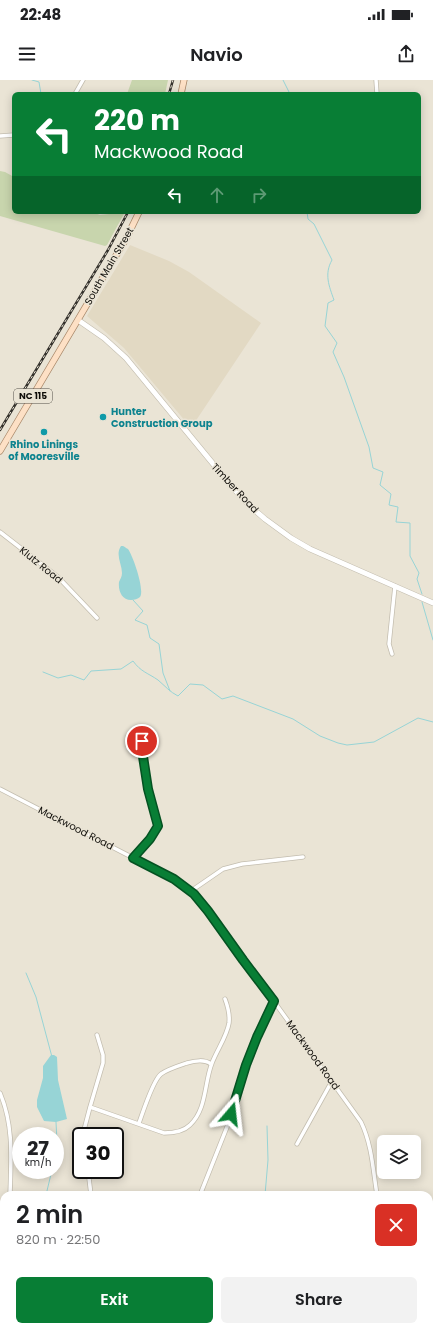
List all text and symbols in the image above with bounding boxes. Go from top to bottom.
text: 22:48 [20,4,61,25]
text: Navio [190,42,243,67]
icon: menu [16,43,38,65]
icon: share [395,43,417,65]
text: 220 m [94,101,180,140]
icon: left [28,108,80,160]
text: Mackwood Road [94,139,243,164]
icon: left [164,184,186,206]
icon: ahead [206,184,228,206]
icon: right [248,184,270,206]
street label: South Main Street [81,224,138,308]
road number: NC 115 [14,389,52,403]
place label: Hunter Construction Group [111,404,213,431]
marker: Hunter Construction Group [98,412,108,422]
marker: Rhino Linings of Mooresville [39,427,49,437]
place label: Rhino Linings of Mooresville [8,437,80,464]
street label: Timber Road [208,460,262,516]
street label: Klutz Road [16,543,66,587]
pin [125,724,159,758]
icon: arrive [131,730,153,752]
street label: Mackwood Road [36,802,116,854]
street label: Mackwood Road [283,1017,343,1093]
position arrow [210,1093,252,1135]
speed limit sign: 30 [72,1127,124,1179]
text: 27 [27,1134,49,1162]
map controls [377,1135,421,1179]
button: layers [377,1135,421,1179]
text: km/h [25,1155,51,1170]
text: 2 min [16,1198,83,1231]
button: close [375,1204,417,1246]
text: 820 m · 22:50 [16,1230,100,1249]
button: Exit [16,1277,213,1323]
button: Share [221,1277,417,1323]

